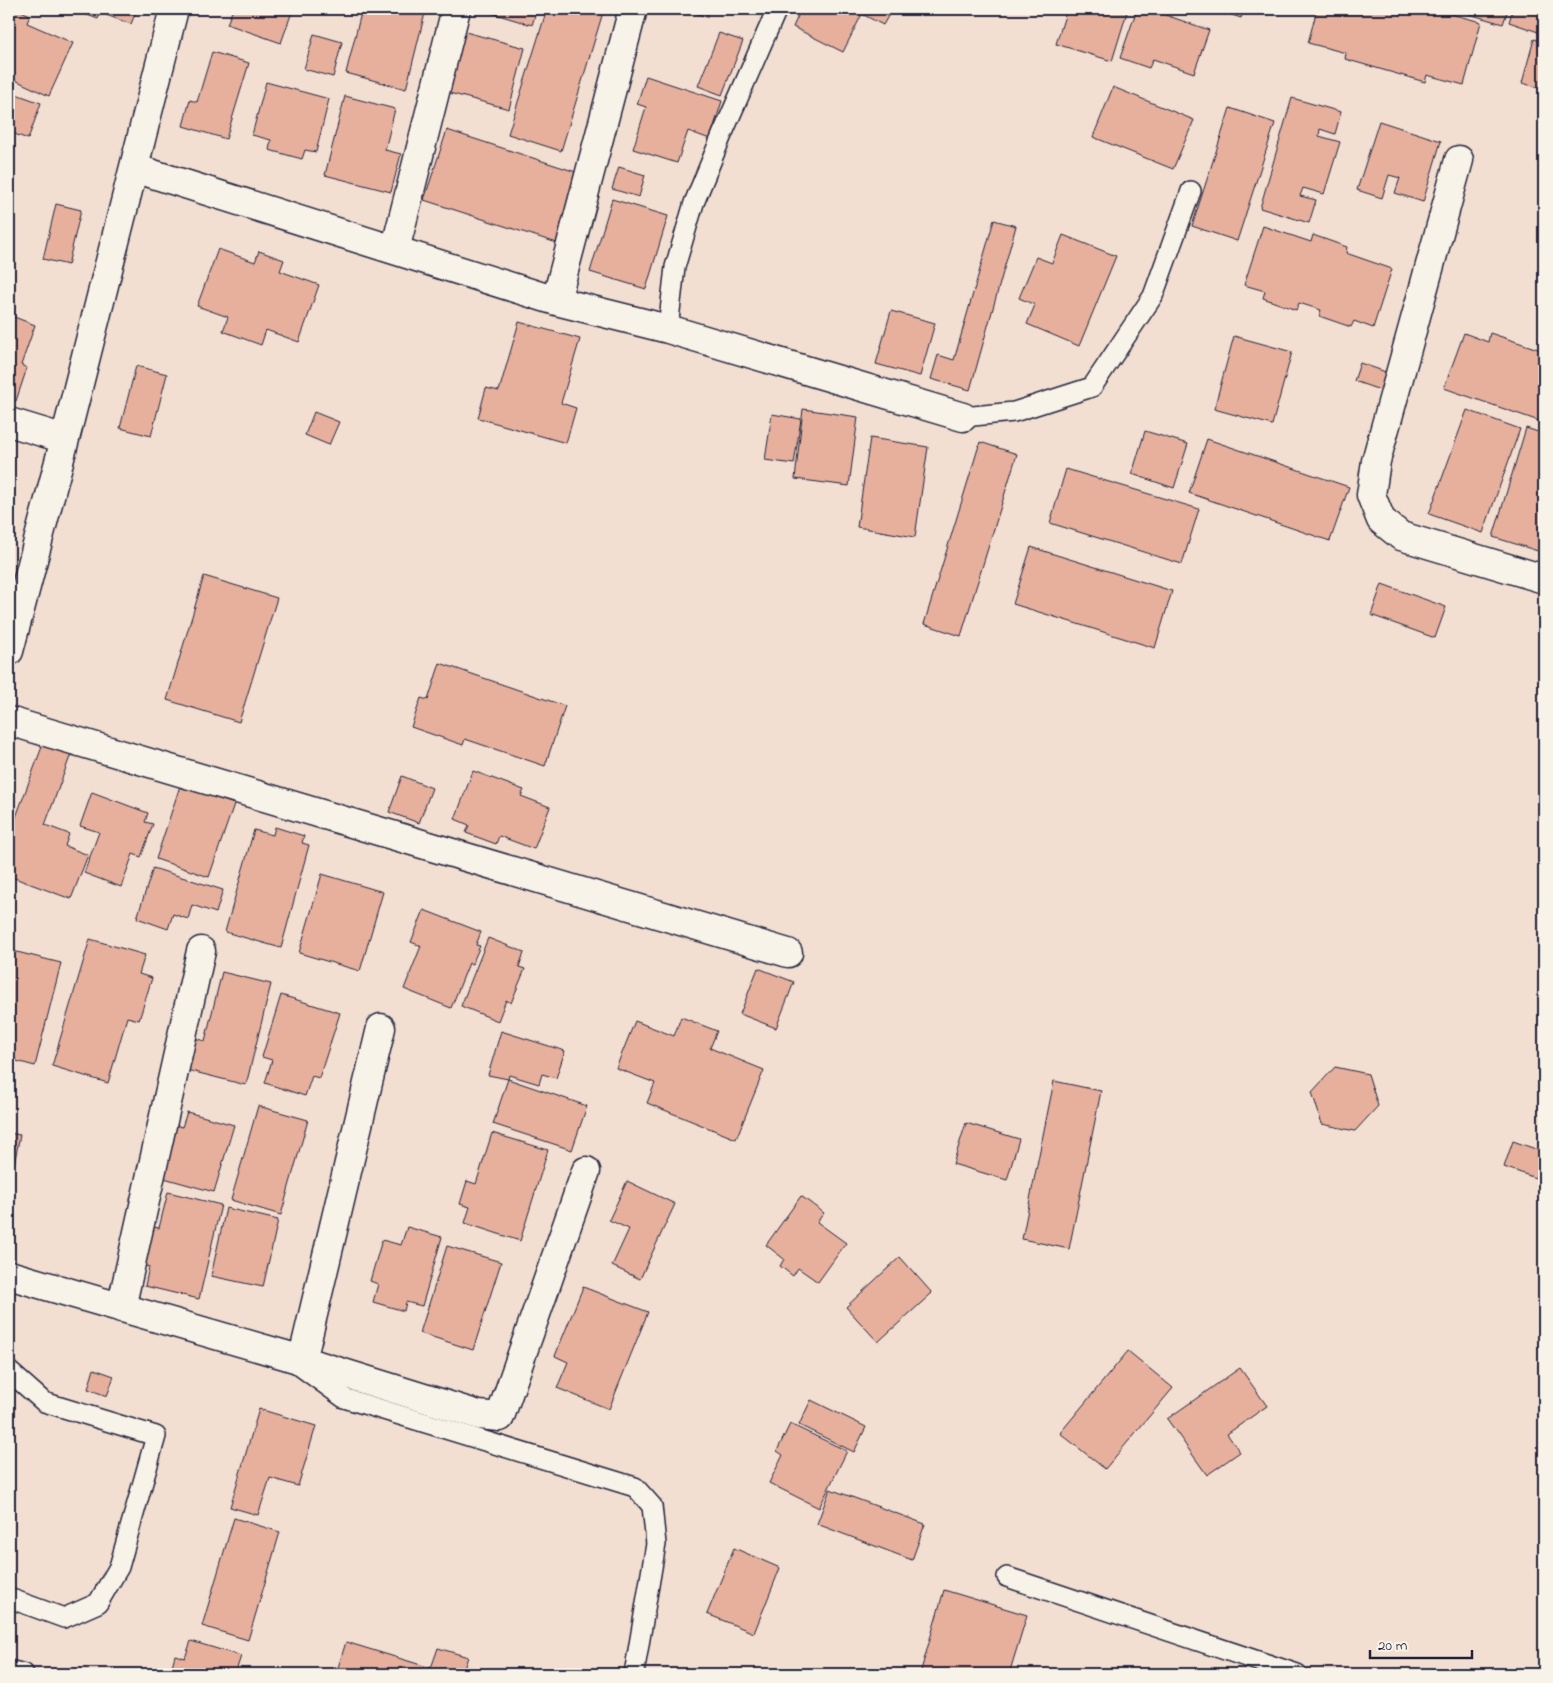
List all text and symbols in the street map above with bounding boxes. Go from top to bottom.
scale bar [1370,1628,1473,1660]
text: 20 m [1378,1635,1408,1657]

